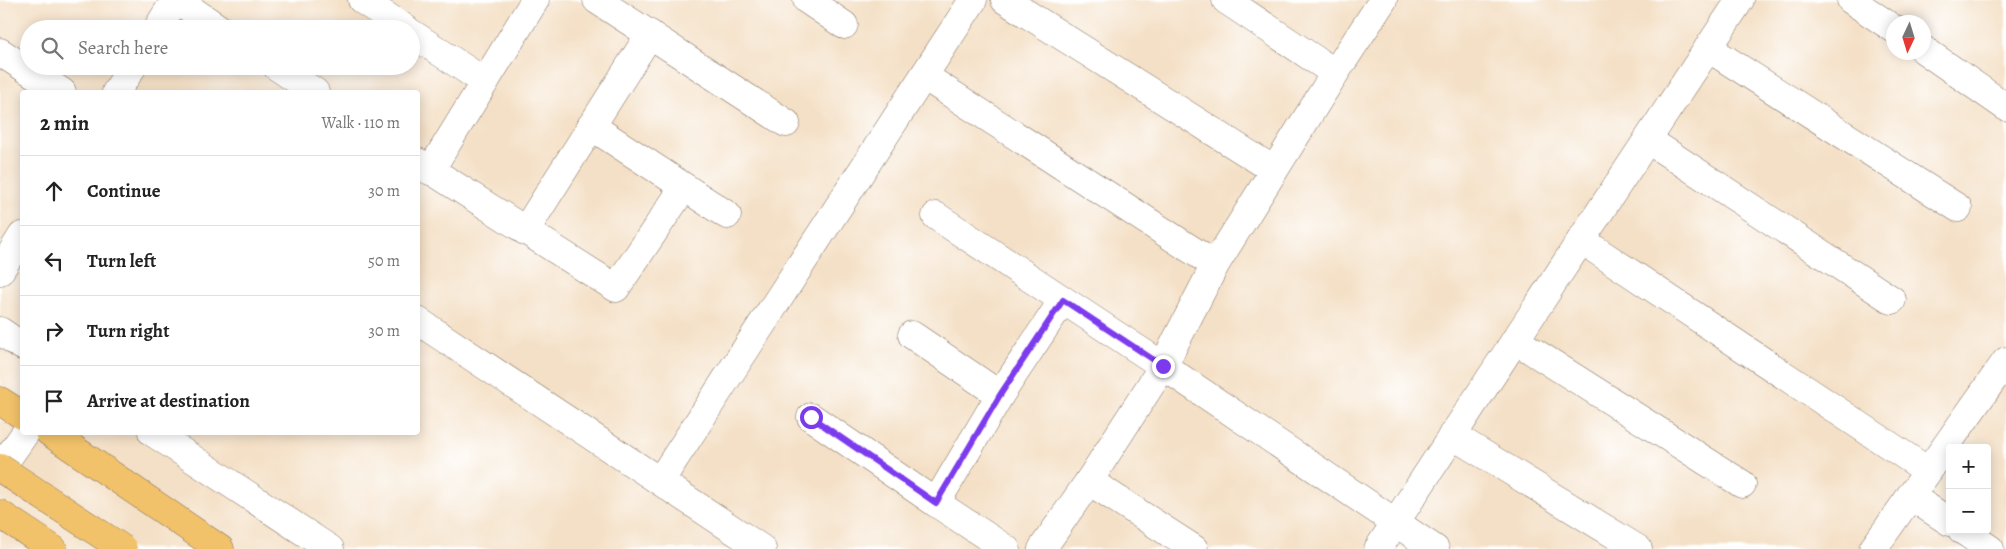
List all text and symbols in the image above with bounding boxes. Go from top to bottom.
north arrow [1886,15,1931,60]
search box [20,20,420,75]
icon: search [38,34,66,62]
text: Search here [78,35,168,61]
text: 2 min [40,109,89,137]
text: Walk · 110 m [322,112,400,134]
icon: ahead [40,177,68,205]
text: Continue [87,178,161,204]
text: 30 m [368,180,400,202]
icon: left [40,247,68,275]
text: Turn left [87,248,156,274]
text: 50 m [368,250,400,272]
icon: right [40,317,68,345]
text: Turn right [87,318,169,344]
text: 30 m [368,320,400,342]
route end [1152,355,1175,378]
icon: arrive [40,387,68,415]
text: Arrive at destination [87,388,250,414]
route start [800,406,823,429]
map controls [1946,444,1991,534]
button: + [1946,444,1991,489]
button: − [1946,489,1991,534]

